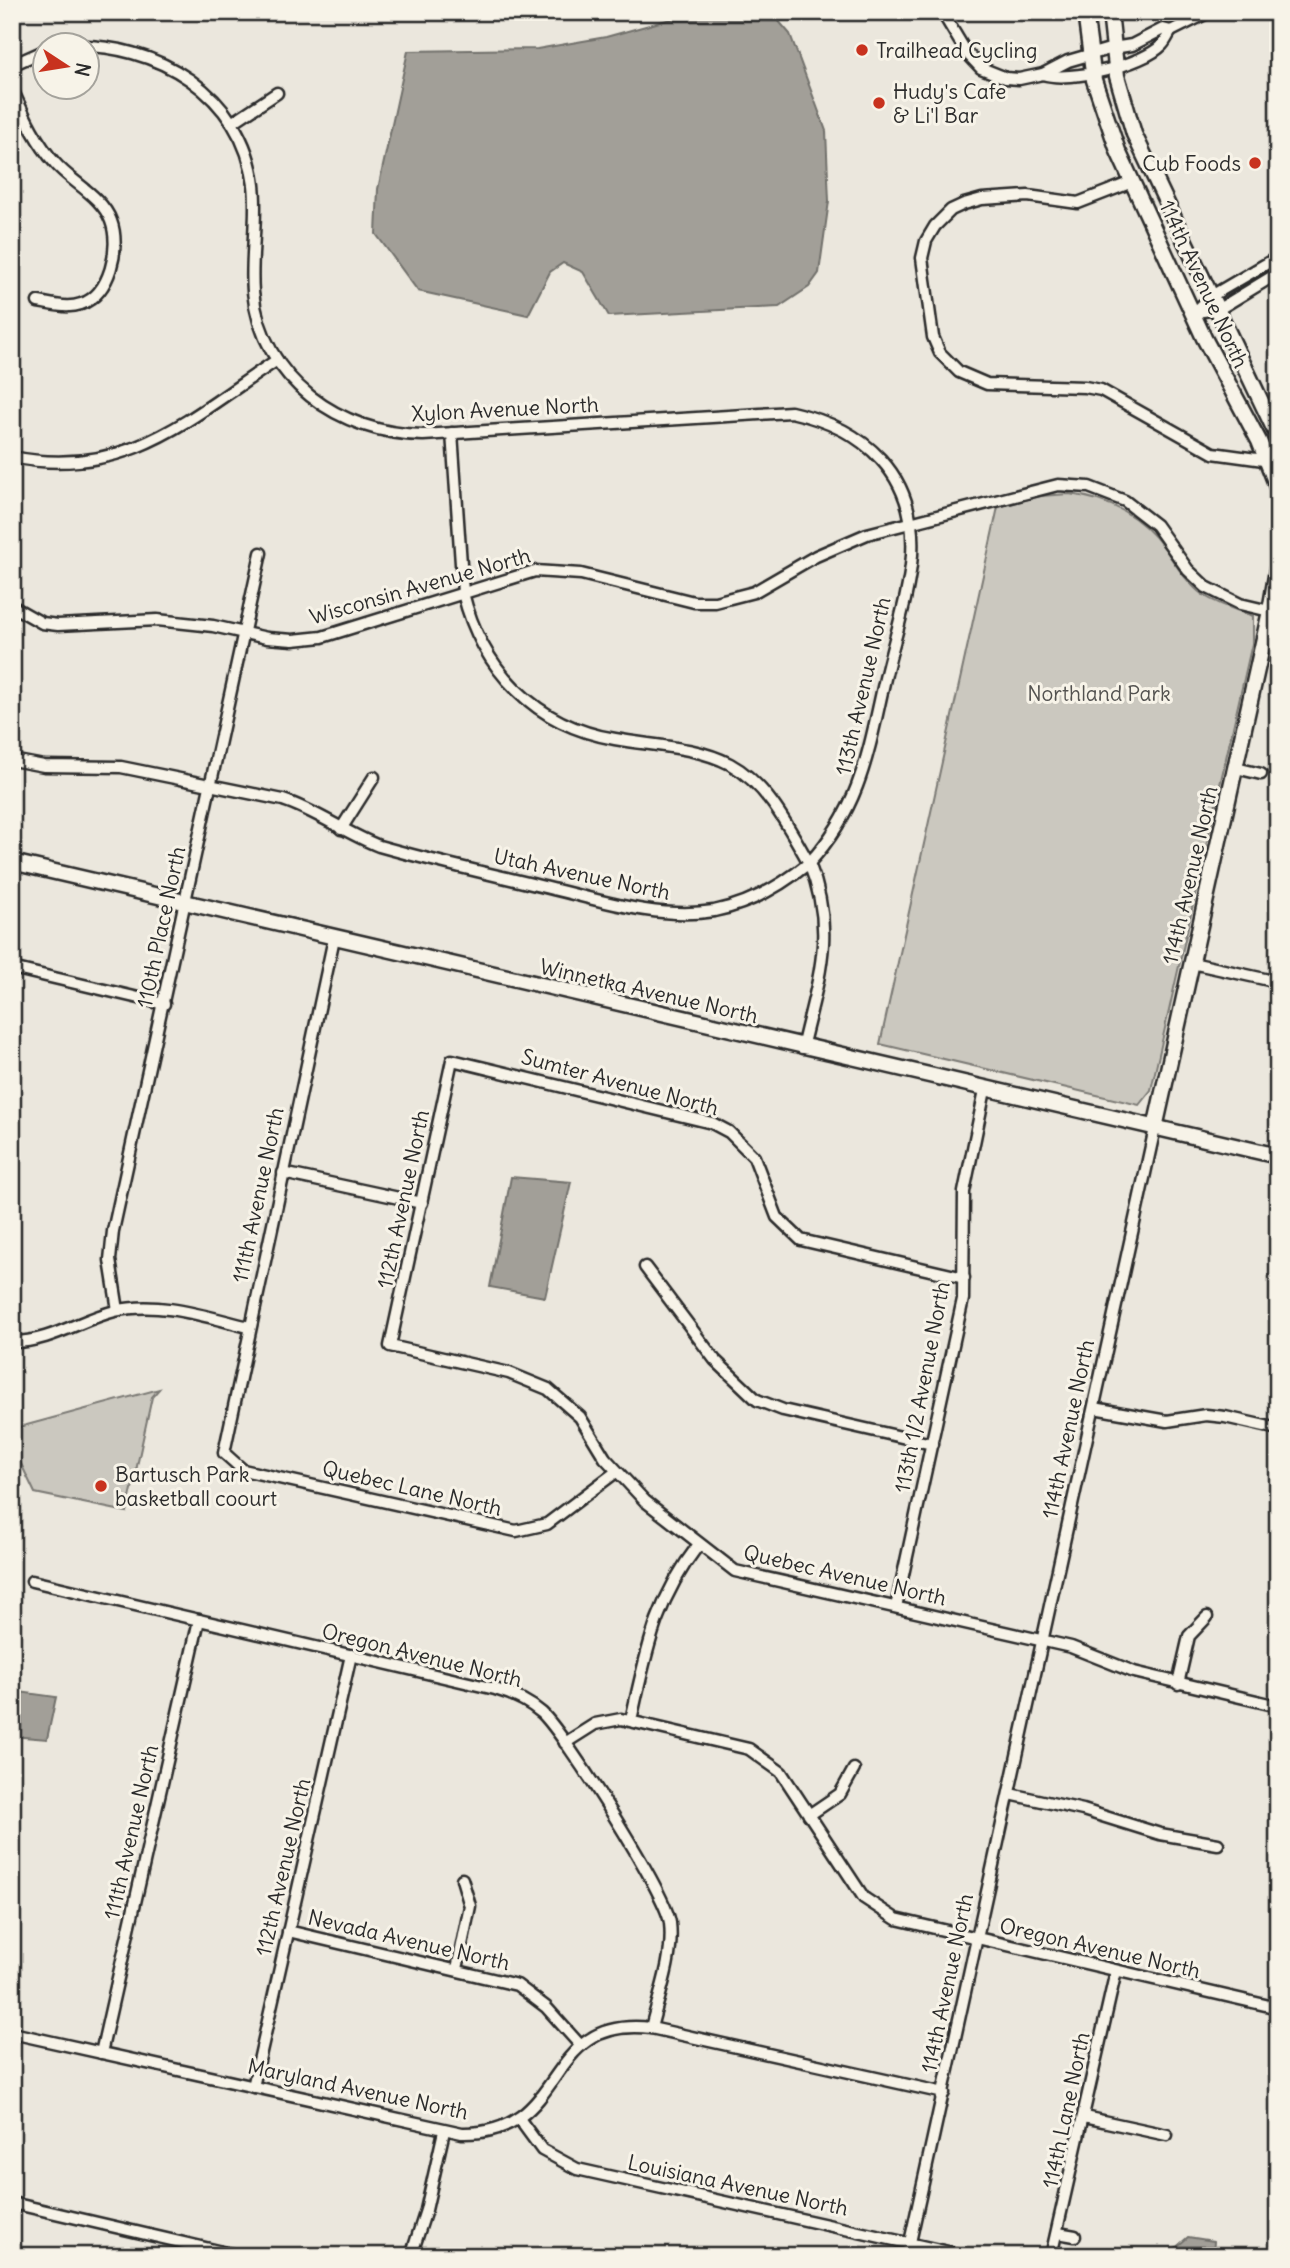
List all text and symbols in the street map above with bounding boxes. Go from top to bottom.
north arrow [32,32,102,102]
place label: Trailhead Cycling [876,37,1037,64]
marker: Trailhead Cycling [854,42,870,58]
text: N [70,61,96,78]
place label: Hudy's Cafe & Li'l Bar [893,78,1006,129]
marker: Hudy's Cafe & Li'l Bar [871,95,887,111]
place label: Cub Foods [1142,150,1241,177]
marker: Cub Foods [1247,155,1263,171]
street label: 114th Avenue North [1153,196,1255,372]
street label: Xylon Avenue North [411,391,599,427]
street label: Wisconsin Avenue North [306,542,534,630]
street label: 113th Avenue North [829,594,897,778]
park label: Northland Park [1027,680,1171,707]
street label: 114th Avenue North [1156,783,1224,967]
street label: Utah Avenue North [491,842,673,906]
street label: 110th Place North [131,844,191,1010]
street label: Winnetka Avenue North [537,953,761,1029]
street label: Sumter Avenue North [518,1043,722,1121]
street label: 111th Avenue North [226,1105,290,1285]
street label: 112th Avenue North [371,1107,435,1291]
street label: 113th 1/2 Avenue North [888,1279,956,1495]
street label: 114th Avenue North [1036,1337,1100,1521]
street label: Quebec Lane North [320,1454,504,1522]
place label: Bartusch Park basketball coourt [115,1461,277,1512]
marker: Bartusch Park basketball coourt [93,1478,109,1494]
street label: Quebec Avenue North [741,1539,949,1611]
street label: Oregon Avenue North [319,1617,525,1693]
street label: 111th Avenue North [98,1742,164,1922]
street label: 112th Avenue North [249,1775,317,1959]
street label: 114th Avenue North [915,1891,979,2075]
street label: Nevada Avenue North [305,1904,513,1976]
street label: Oregon Avenue North [997,1912,1203,1984]
street label: 114th Lane North [1036,2030,1096,2190]
street label: Maryland Avenue North [245,2052,471,2126]
street label: Louisiana Avenue North [625,2148,851,2222]

